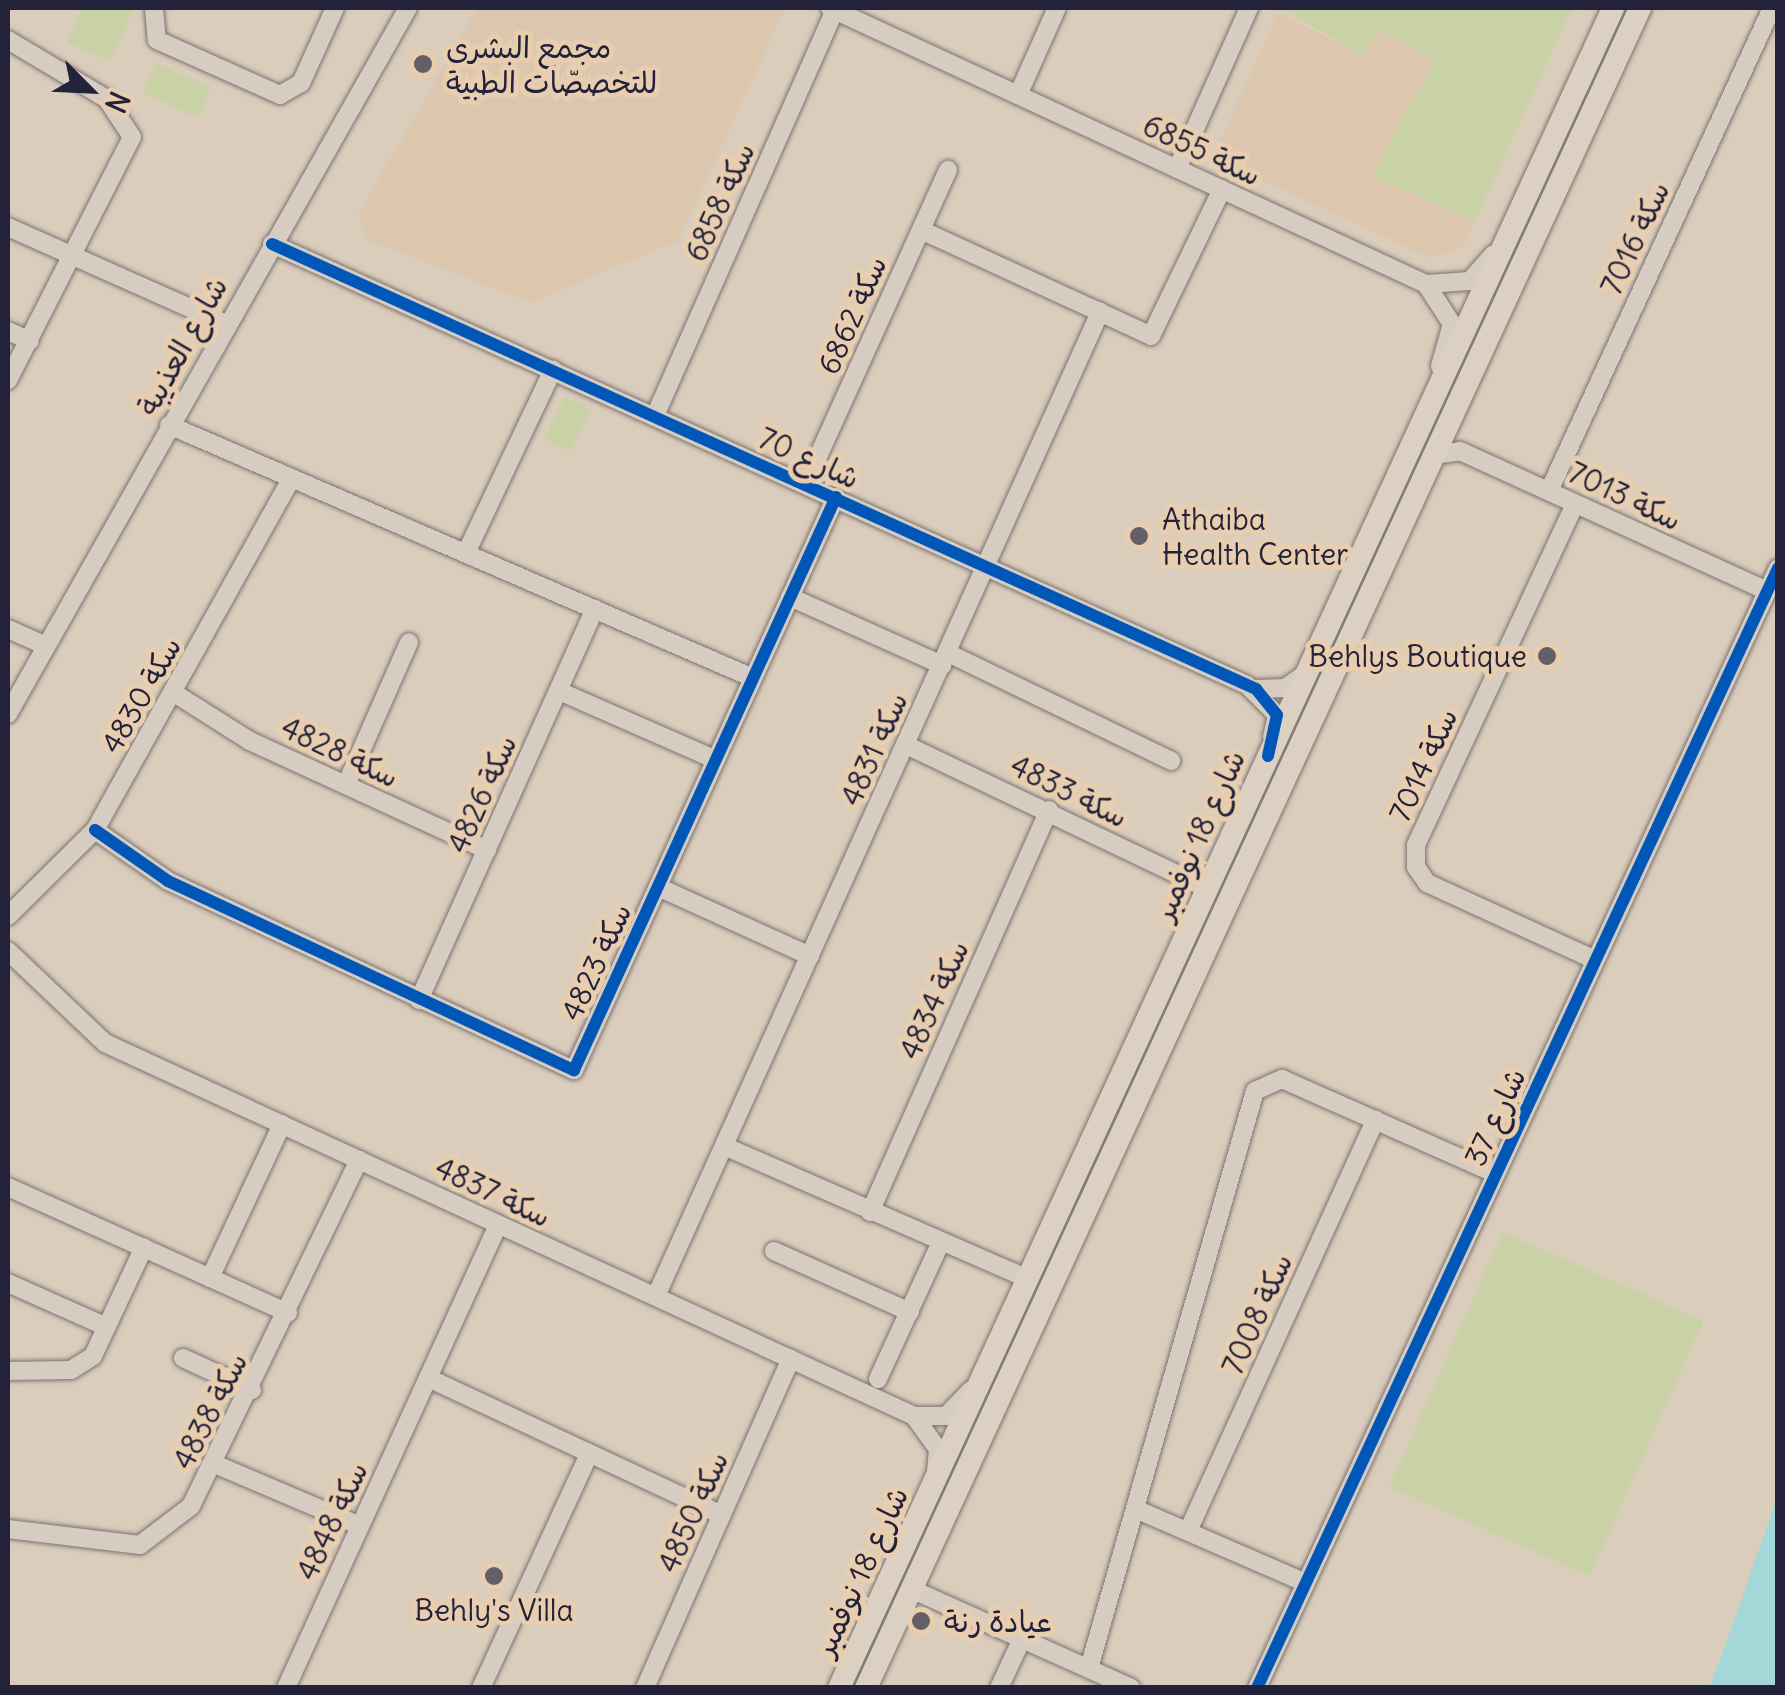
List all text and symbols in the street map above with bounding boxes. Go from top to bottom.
place label: مجمع البشرى للتخصصّات الطبية [446,29,657,100]
north arrow [40,40,140,140]
marker: مجمع البشرى للتخصصّات الطبية [410,51,436,77]
text: N [97,86,138,118]
street label: سكة 6855 [1137,107,1267,193]
street label: سكة 6858 [678,137,762,267]
street label: سكة 7016 [1593,176,1677,300]
street label: سكة 6862 [810,250,894,380]
street label: شارع العذيبة [129,271,235,421]
street label: شارع 70 [753,420,865,496]
street label: سكة 7013 [1563,454,1687,538]
place label: Athaiba Health Center [1162,501,1348,572]
marker: Athaiba Health Center [1126,523,1152,549]
street label: سكة 4830 [93,630,189,760]
place label: Behlys Boutique [1308,638,1527,674]
marker: Behlys Boutique [1536,645,1558,667]
street label: سكة 4831 [833,687,915,811]
street label: سكة 7014 [1381,703,1465,827]
street label: سكة 4828 [276,709,404,795]
street label: سكة 4826 [440,729,524,859]
street label: شارع 18 نوفمبر [1146,745,1252,925]
street label: سكة 4833 [1005,747,1133,835]
street label: سكة 4823 [553,898,639,1026]
street label: سكة 4834 [892,935,976,1065]
street label: شارع 37 [1457,1062,1533,1172]
street label: سكة 4837 [429,1150,557,1234]
street label: سكة 7008 [1214,1248,1300,1380]
street label: سكة 4838 [165,1347,255,1475]
street label: سكة 4850 [650,1446,736,1578]
street label: سكة 4848 [289,1456,375,1586]
street label: شارع 18 نوفمبر [806,1481,916,1661]
marker: Behly's Villa [483,1565,505,1587]
place label: Behly's Villa [414,1592,574,1628]
place label: عيادة رنة [944,1603,1052,1639]
marker: عيادة رنة [908,1608,934,1634]

